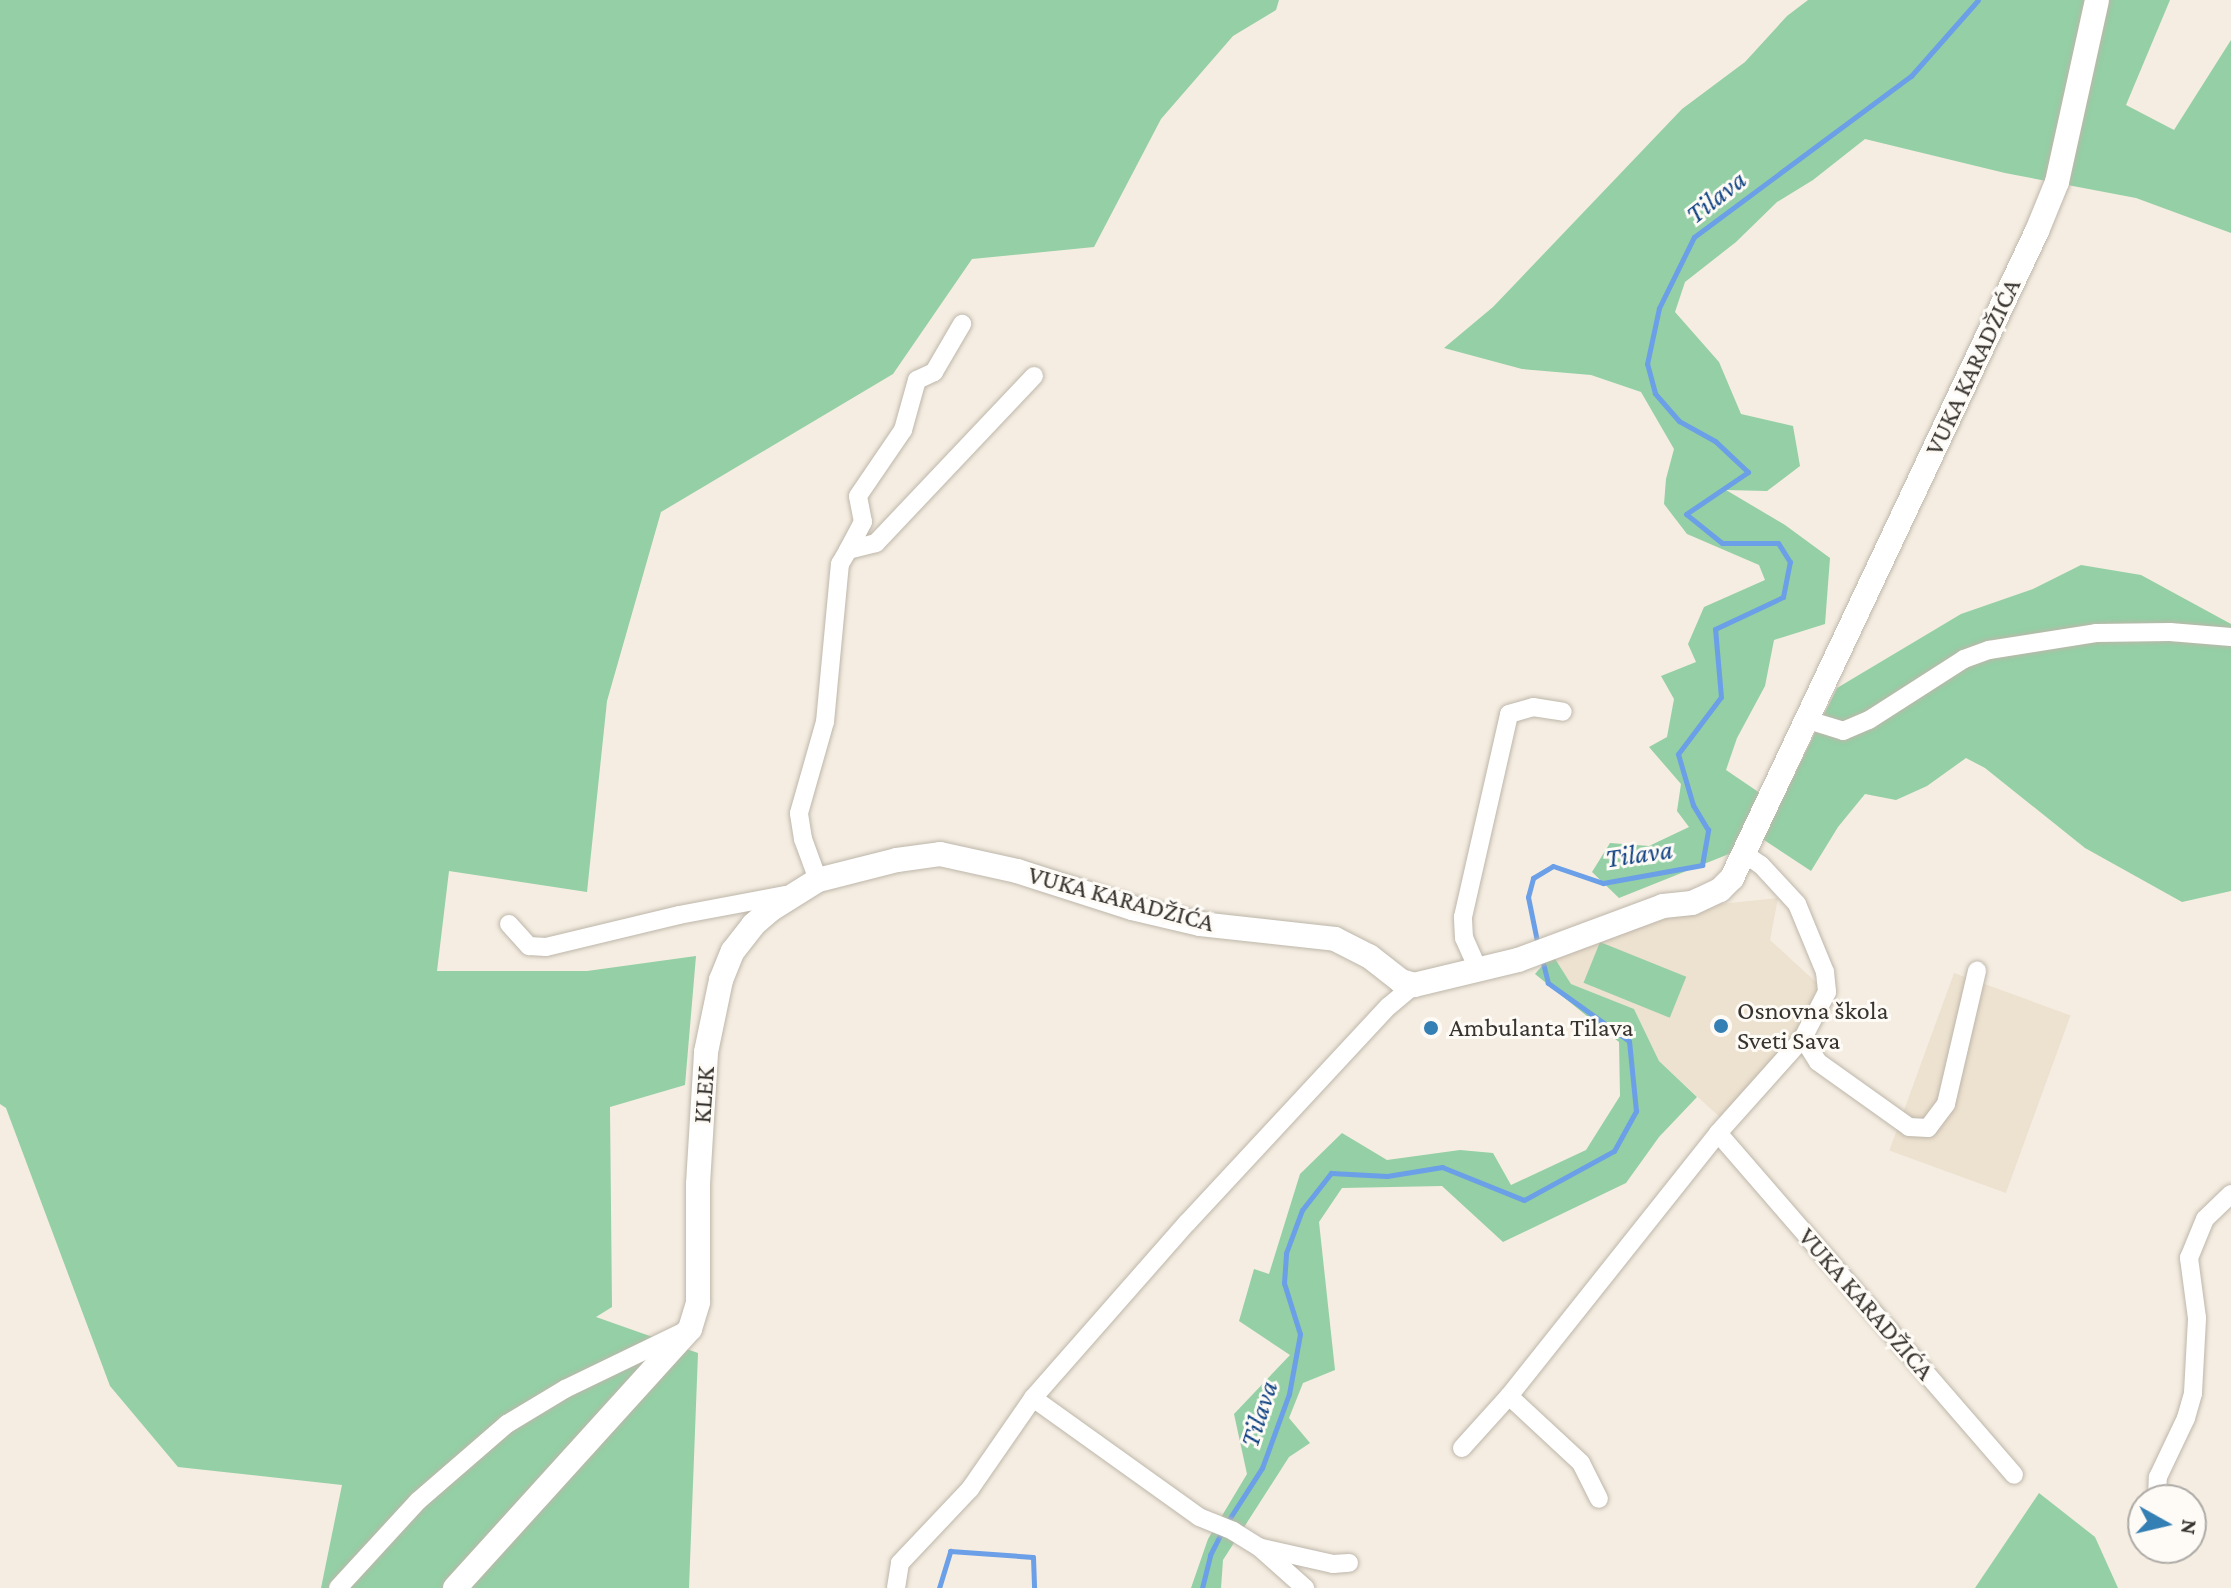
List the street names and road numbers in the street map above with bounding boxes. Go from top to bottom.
street label: VUKA KARADŽIĆA [1918,274,2028,460]
street label: VUKA KARADŽIĆA [1024,859,1218,939]
street label: KLEK [686,1066,722,1124]
street label: VUKA KARADŽIĆA [1791,1222,1941,1386]

